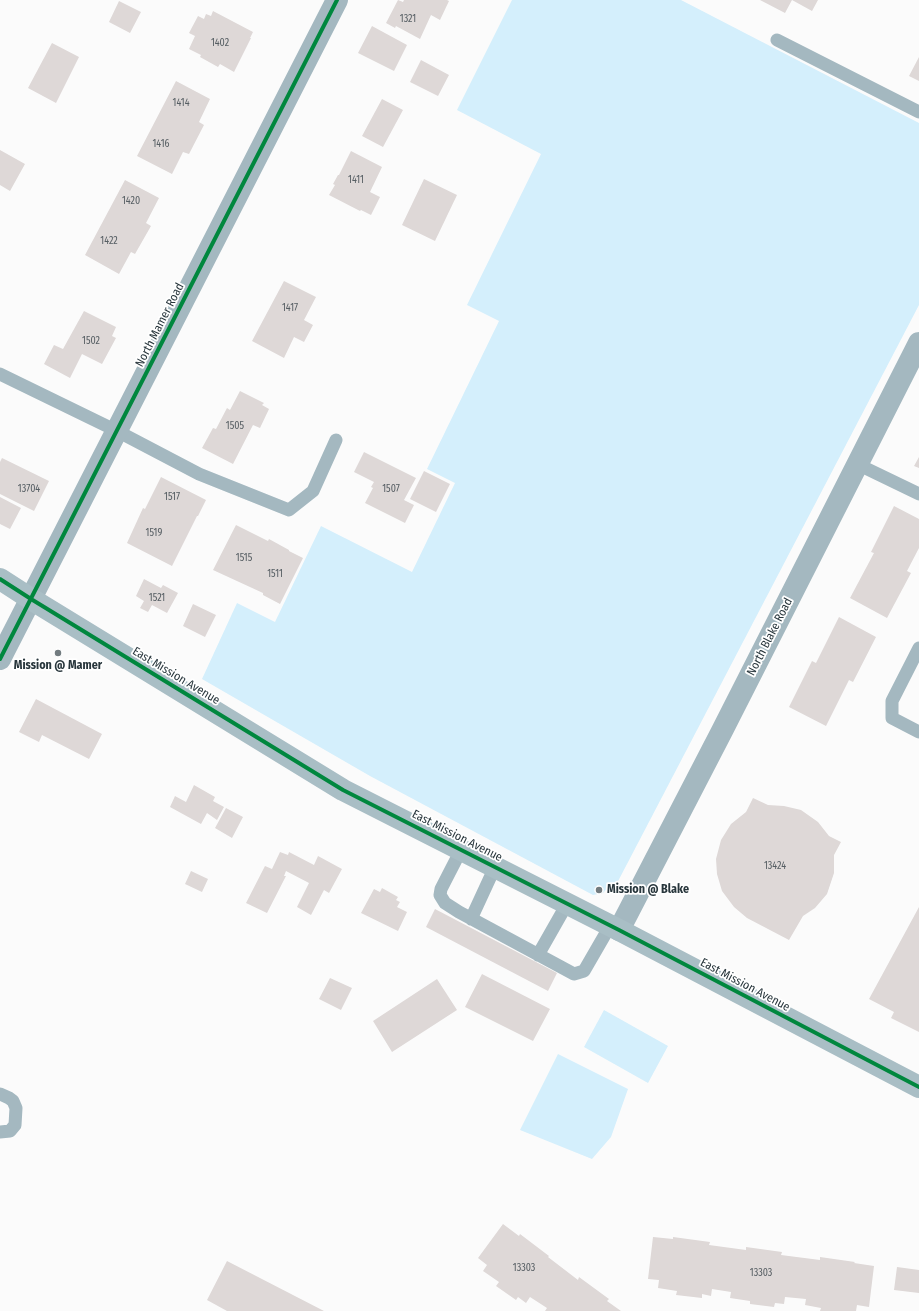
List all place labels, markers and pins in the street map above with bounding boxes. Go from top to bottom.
marker: Mission @ Mamer [53,648,63,658]
place label: Mission @ Mamer [14,659,102,673]
place label: Mission @ Blake [607,883,689,897]
marker: Mission @ Blake [594,885,604,895]

